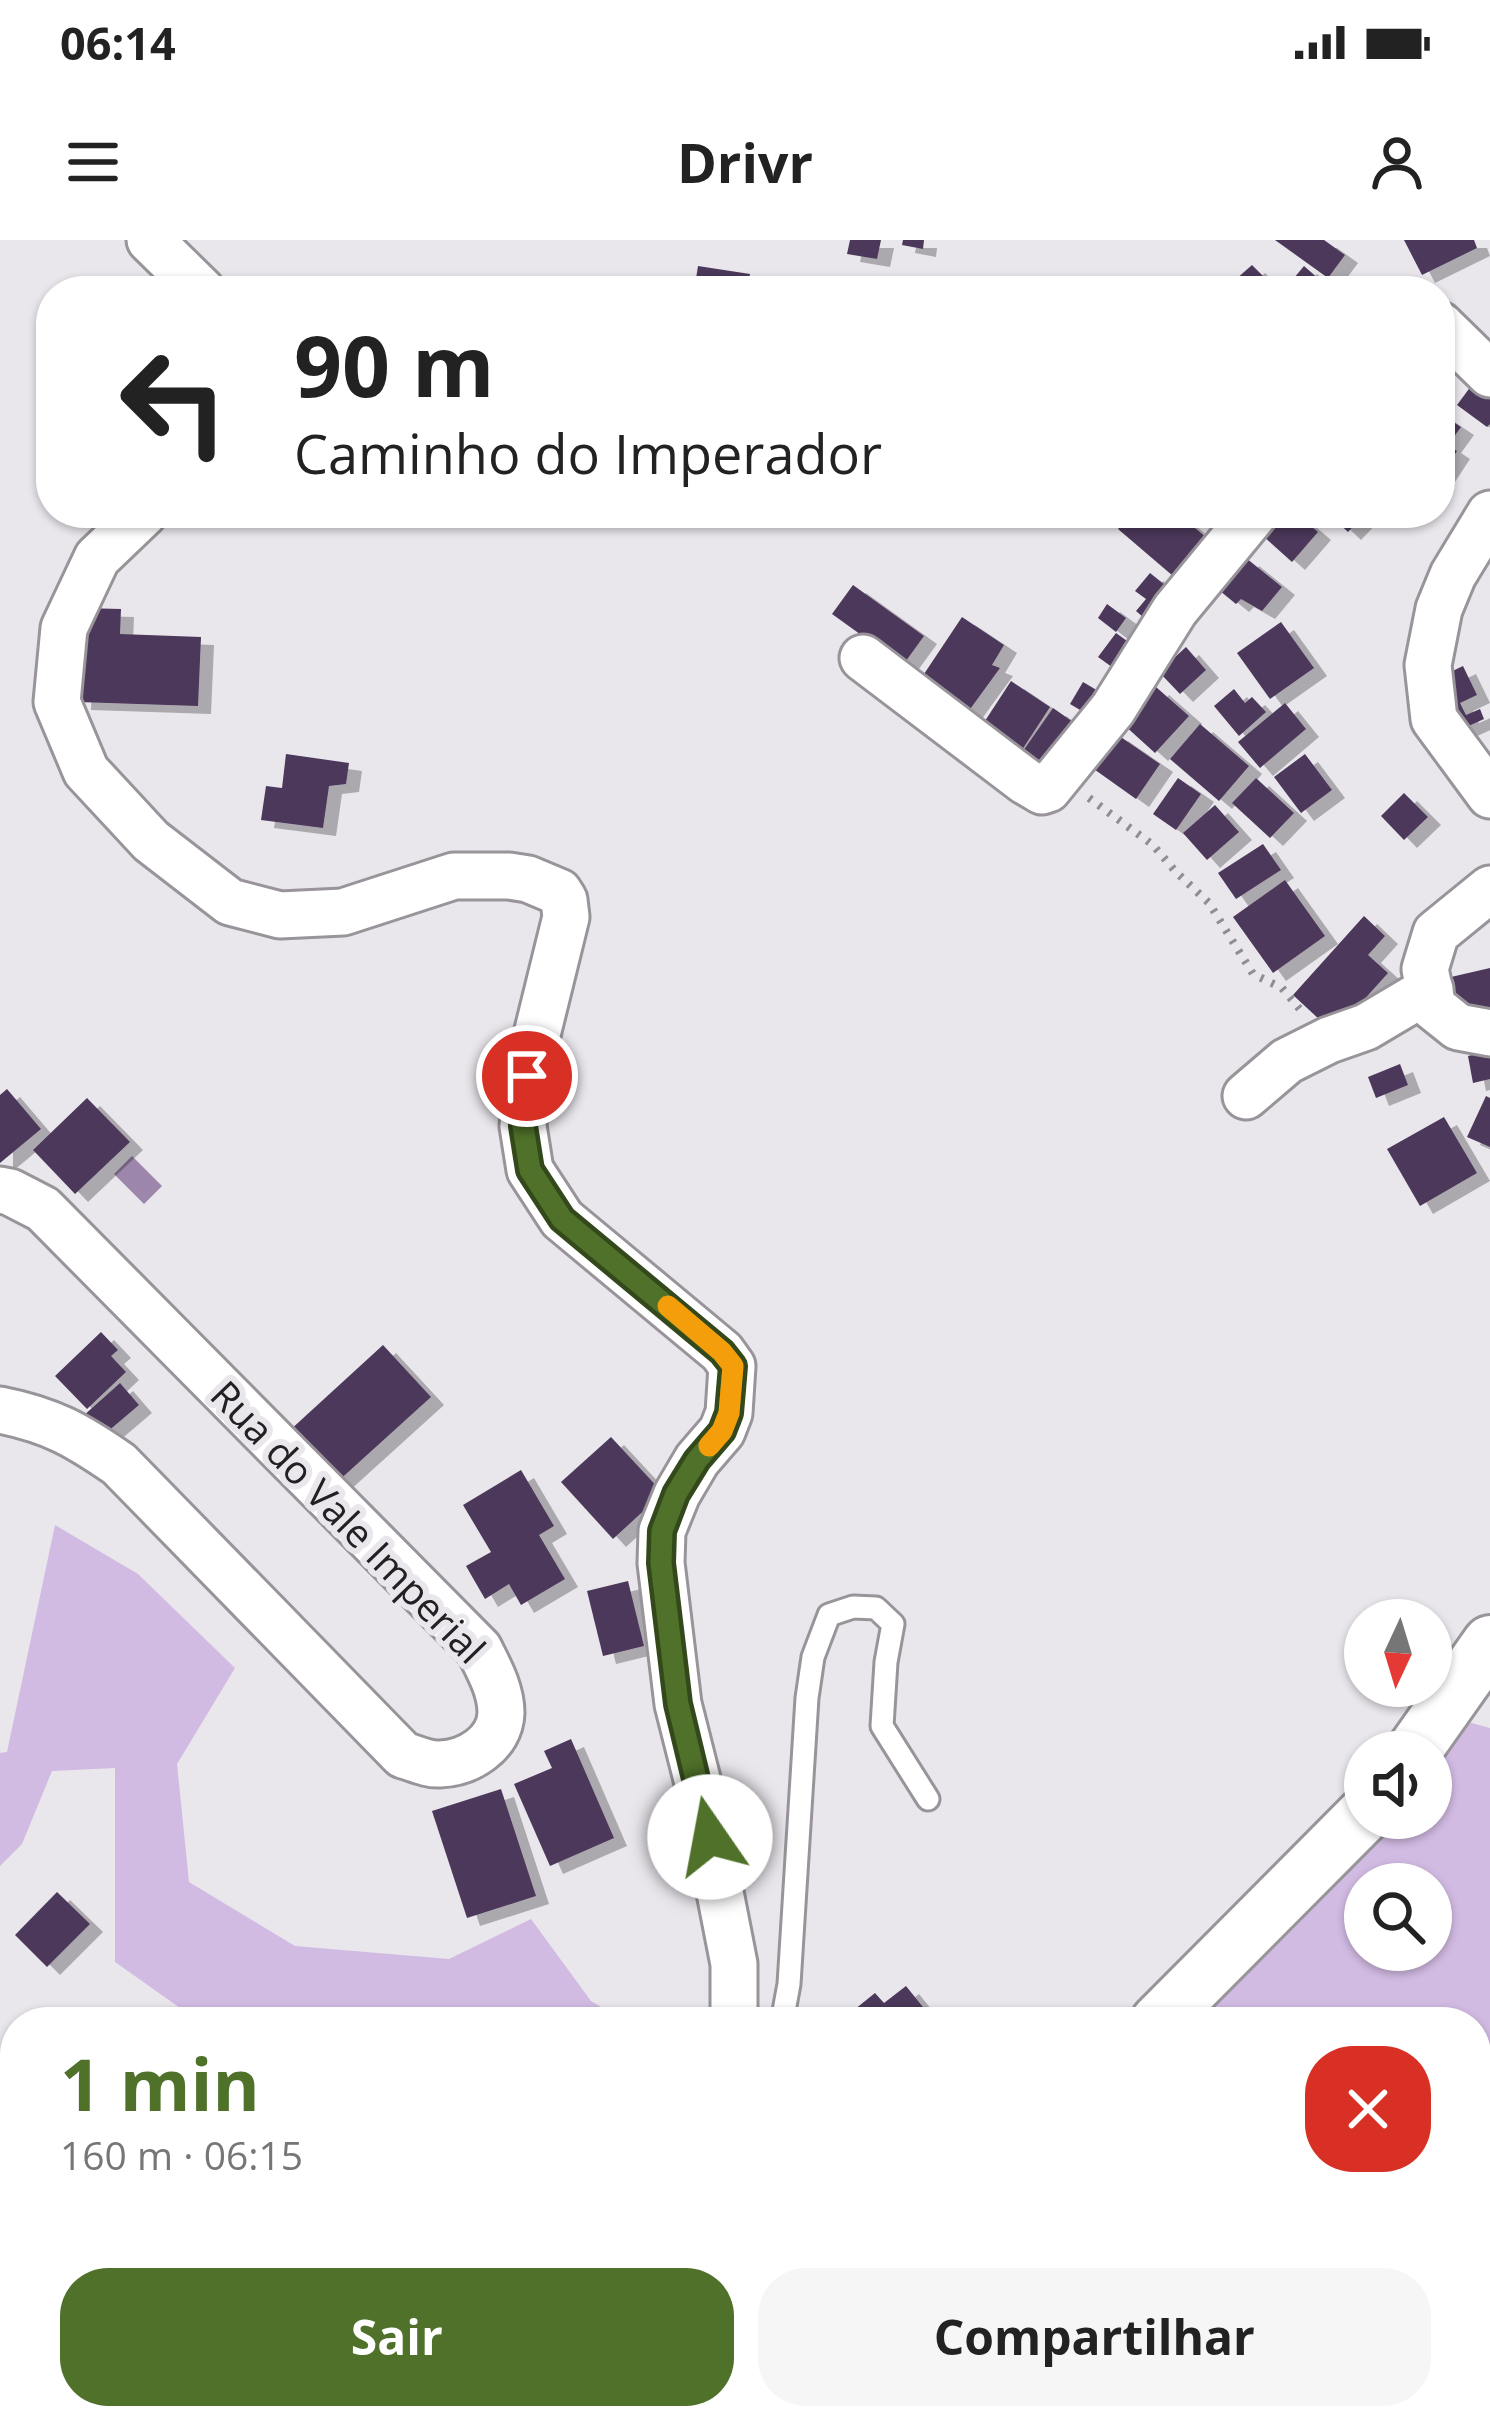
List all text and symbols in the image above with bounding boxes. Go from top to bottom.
text: 06:14 [60,12,176,73]
text: Drivr [677,125,813,199]
icon: menu [60,129,126,195]
icon: person [1364,129,1430,195]
text: 90 m [294,307,494,422]
icon: left [96,324,252,480]
text: Caminho do Imperador [294,416,882,490]
pin [476,1025,578,1127]
icon: arrive [494,1043,560,1109]
street label: Rua do Vale Imperial [200,1368,498,1674]
north arrow [1344,1599,1452,1707]
map controls [1344,1599,1452,1971]
button: sound [1344,1731,1452,1839]
position arrow [647,1774,773,1900]
button: search [1344,1863,1452,1971]
text: 1 min [60,2034,260,2132]
button: close [1305,2046,1431,2172]
text: 160 m · 06:15 [60,2128,303,2181]
button: Sair [60,2268,734,2406]
button: Compartilhar [758,2268,1431,2406]

